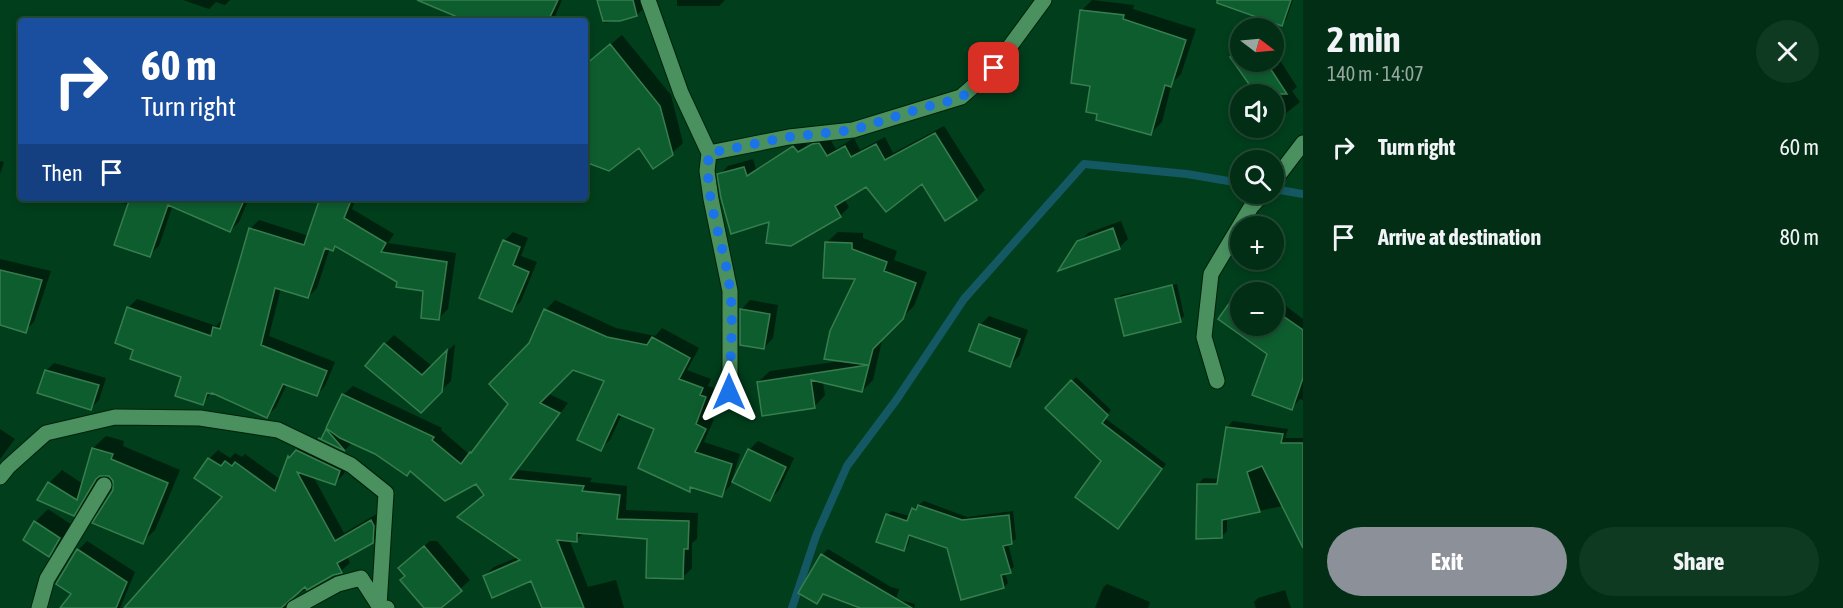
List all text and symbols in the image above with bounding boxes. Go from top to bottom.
north arrow [1230,18,1284,72]
map controls [1230,18,1284,336]
text: 2 min [1327,18,1401,60]
button: close [1756,20,1819,83]
text: 60 m [141,41,216,89]
icon: right [42,42,120,120]
pin [968,42,1019,93]
icon: arrive [977,51,1010,84]
text: 140 m · 14:07 [1327,62,1424,85]
button: sound [1230,84,1284,138]
text: Turn right [141,91,236,122]
icon: right [1327,131,1360,164]
text: Turn right [1378,134,1455,160]
text: 60 m [1779,134,1819,160]
button: search [1230,150,1284,204]
icon: arrive [95,156,128,189]
text: Then [42,160,83,186]
button: + [1230,216,1284,270]
icon: arrive [1327,221,1360,254]
text: Arrive at destination [1378,224,1541,250]
text: 80 m [1779,224,1819,250]
button: − [1230,282,1284,336]
position arrow [697,360,761,424]
button: Exit [1327,527,1567,596]
button: Share [1579,527,1819,596]

